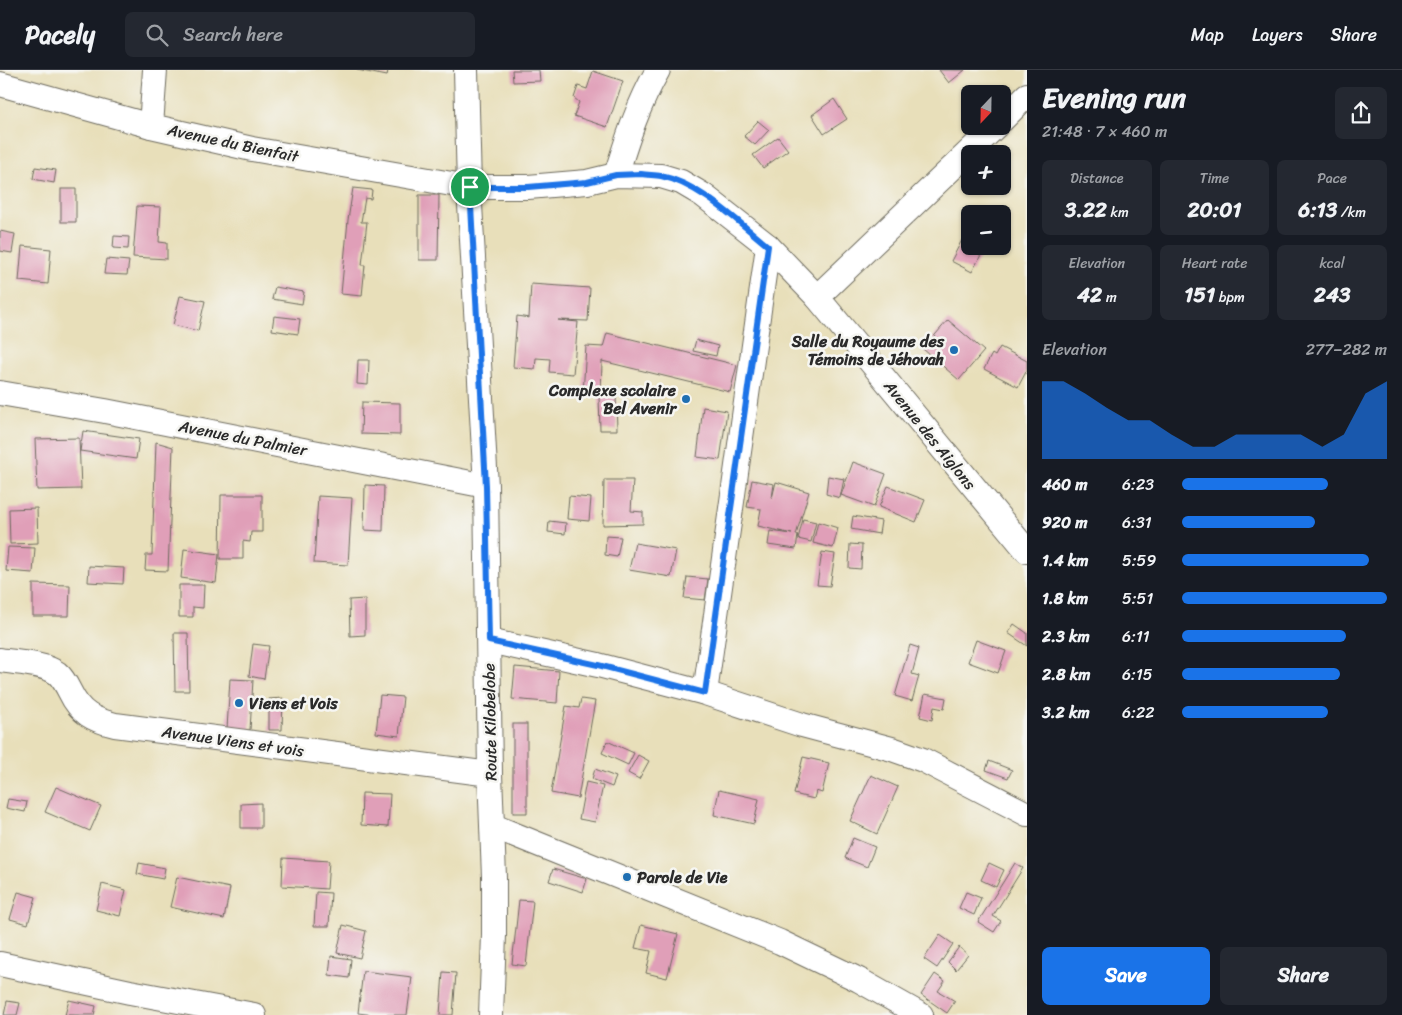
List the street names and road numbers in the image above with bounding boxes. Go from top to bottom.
street label: Avenue du Bienfait [164,115,302,171]
street label: Avenue des Aiglons [876,373,984,497]
street label: Avenue du Palmier [175,411,311,465]
street label: Route Kilobelobe [474,663,506,781]
street label: Avenue Viens et vois [159,717,307,765]

